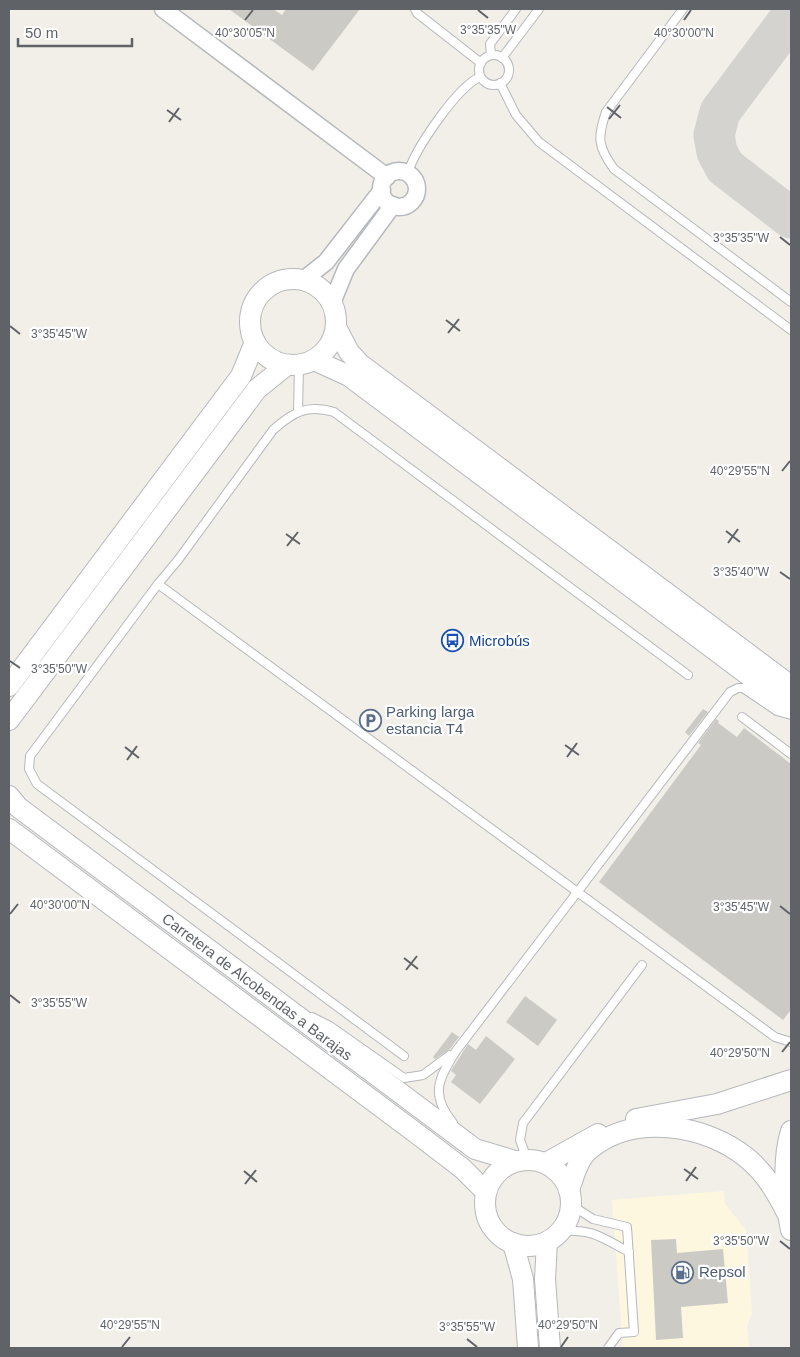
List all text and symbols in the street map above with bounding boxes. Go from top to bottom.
scale bar [18,15,131,47]
text: 3°35'35"W [460,23,517,37]
text: 50 m [25,24,58,41]
text: 40°30'05"N [215,26,275,40]
text: 40°30'00"N [654,26,714,40]
text: 3°35'35"W [713,231,770,245]
text: 3°35'45"W [31,327,88,341]
text: 40°29'55"N [710,464,770,478]
text: 3°35'40"W [713,565,770,579]
bus stop icon: Microbús [441,629,465,653]
place label: Microbús [469,632,530,649]
text: 3°35'50"W [31,662,88,676]
place label: Parking larga estancia T4 [386,703,475,737]
parking icon: Parking larga estancia T4 [358,709,382,733]
text: 40°30'00"N [30,898,90,912]
text: 3°35'45"W [713,900,770,914]
street label: Carretera de Alcobendas a Barajas [159,910,356,1064]
text: 3°35'55"W [31,996,88,1010]
text: 40°29'50"N [710,1046,770,1060]
text: 3°35'50"W [713,1234,770,1248]
fuel station icon: Repsol [671,1260,695,1284]
place label: Repsol [699,1263,746,1280]
text: 40°29'55"N [100,1318,160,1332]
text: 40°29'50"N [538,1318,598,1332]
text: 3°35'55"W [439,1320,496,1334]

